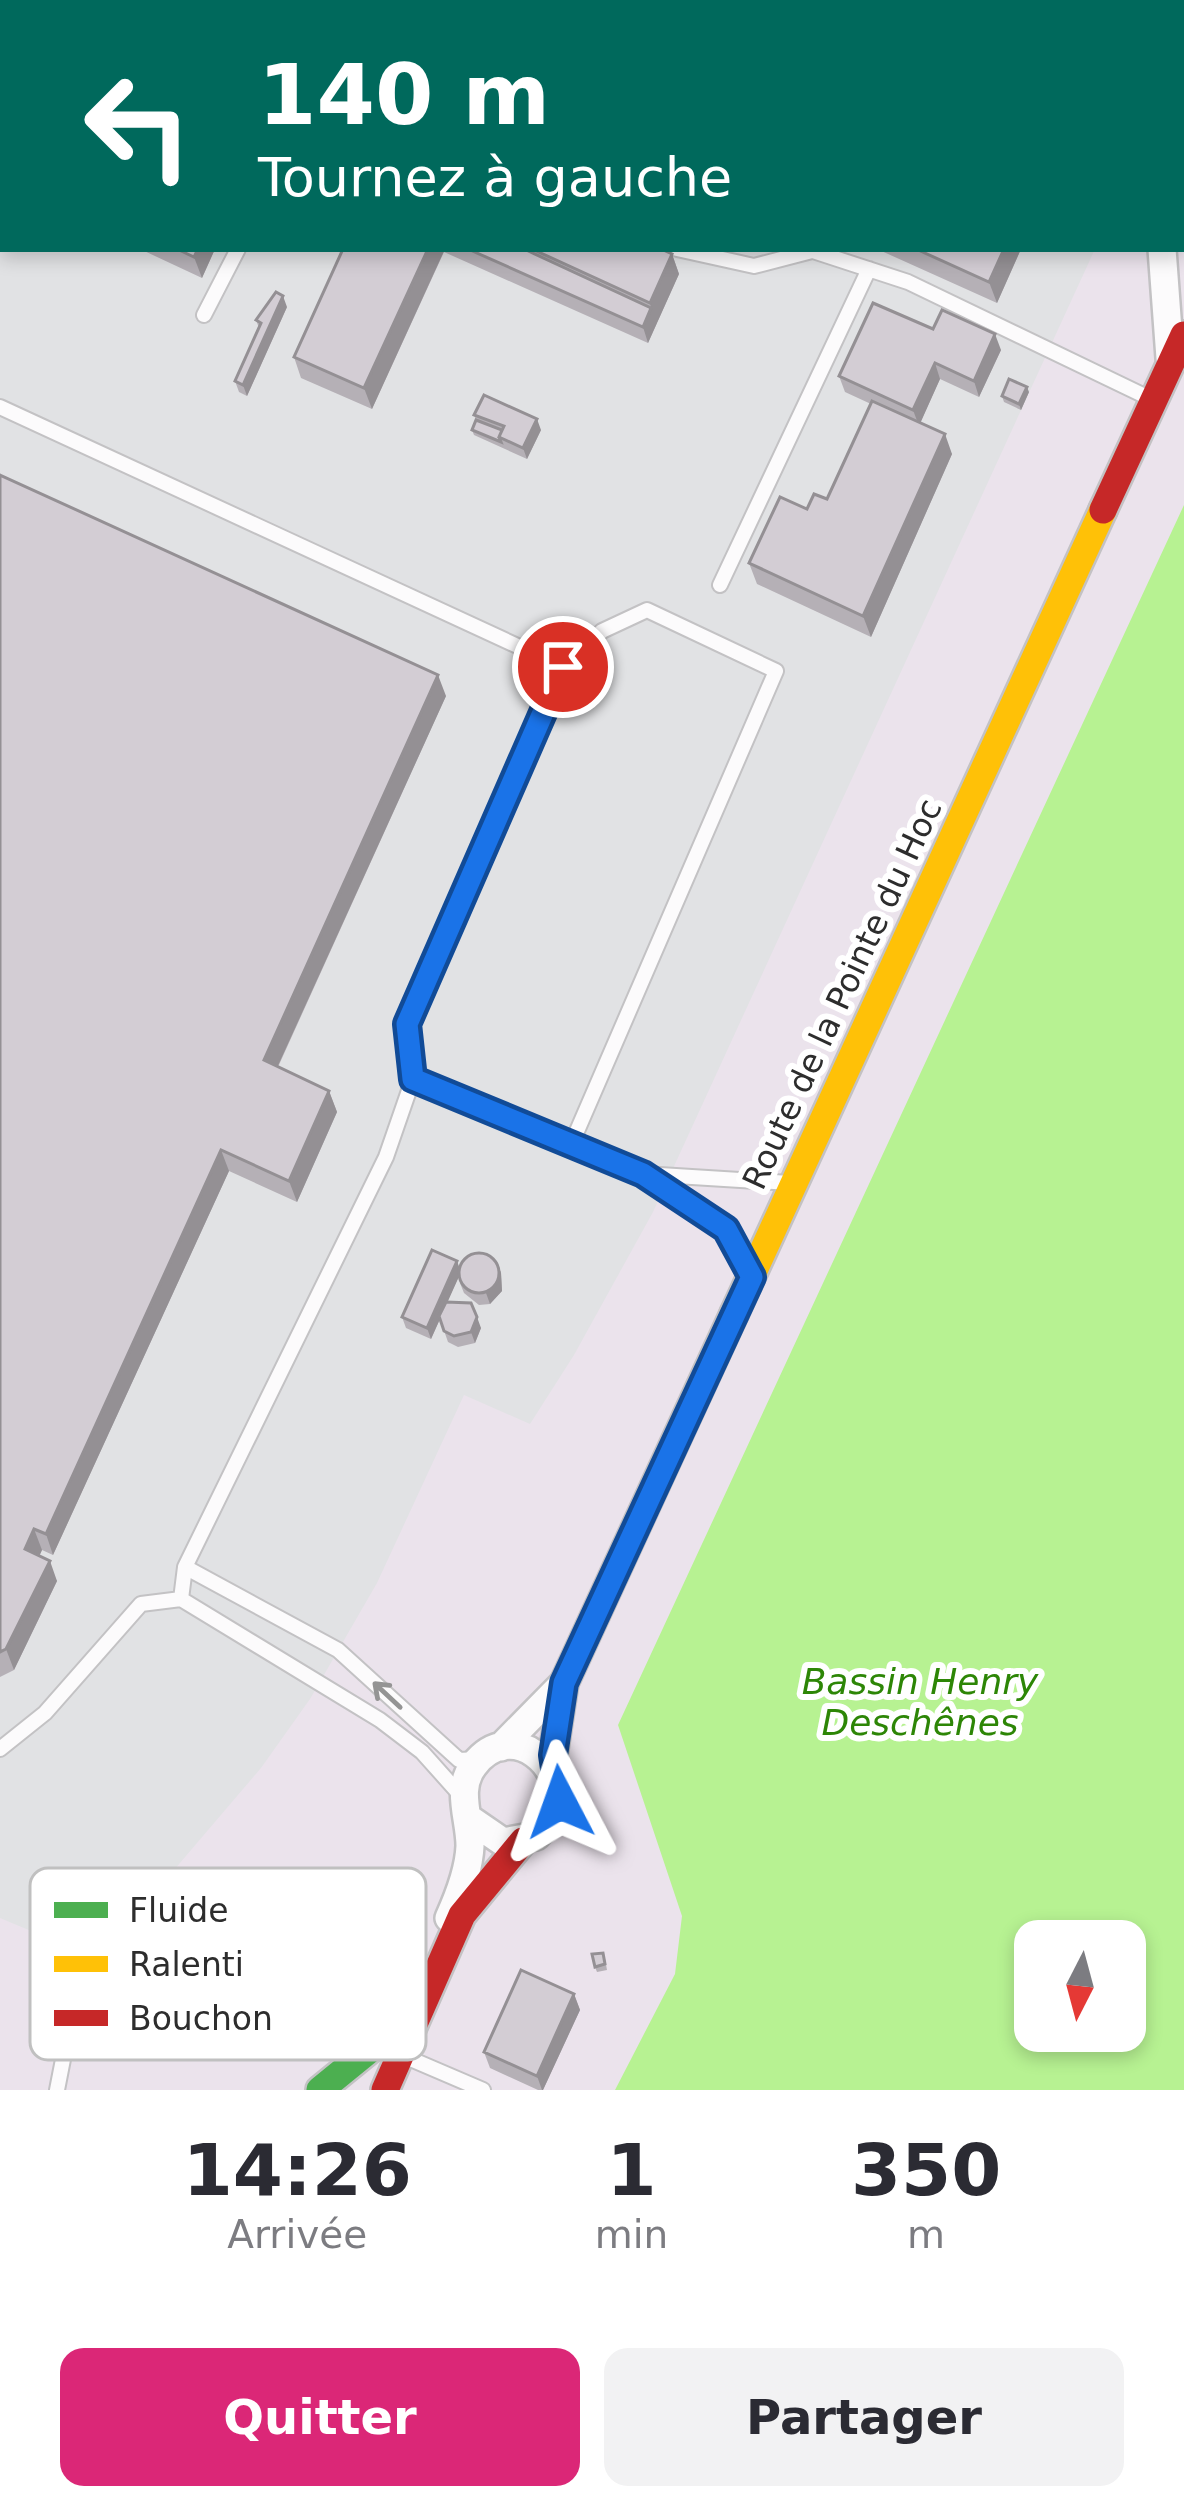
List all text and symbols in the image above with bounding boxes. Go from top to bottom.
text: 140 m [258,46,550,144]
icon: left [60,48,216,204]
text: Tournez à gauche [258,146,732,209]
pin [512,616,614,718]
icon: arrive [530,634,596,700]
street label: Route de la Pointe du Hoc [734,793,950,1195]
water label: Bassin Henry Deschênes [802,1661,1039,1743]
one-way arrow [372,1682,402,1709]
position arrow [497,1739,623,1865]
legend [30,1868,426,2060]
text: Fluide [129,1891,228,1930]
north arrow [1014,1920,1146,2052]
map controls [1014,1920,1146,2052]
text: Ralenti [129,1945,244,1984]
text: Bouchon [129,1999,273,2038]
text: 14:26 [183,2128,412,2212]
text: 1 [606,2128,656,2212]
text: 350 [851,2128,1001,2212]
text: Arrivée [227,2212,367,2257]
text: min [595,2212,668,2257]
text: m [907,2212,945,2257]
button: Quitter [60,2348,580,2486]
button: Partager [604,2348,1124,2486]

